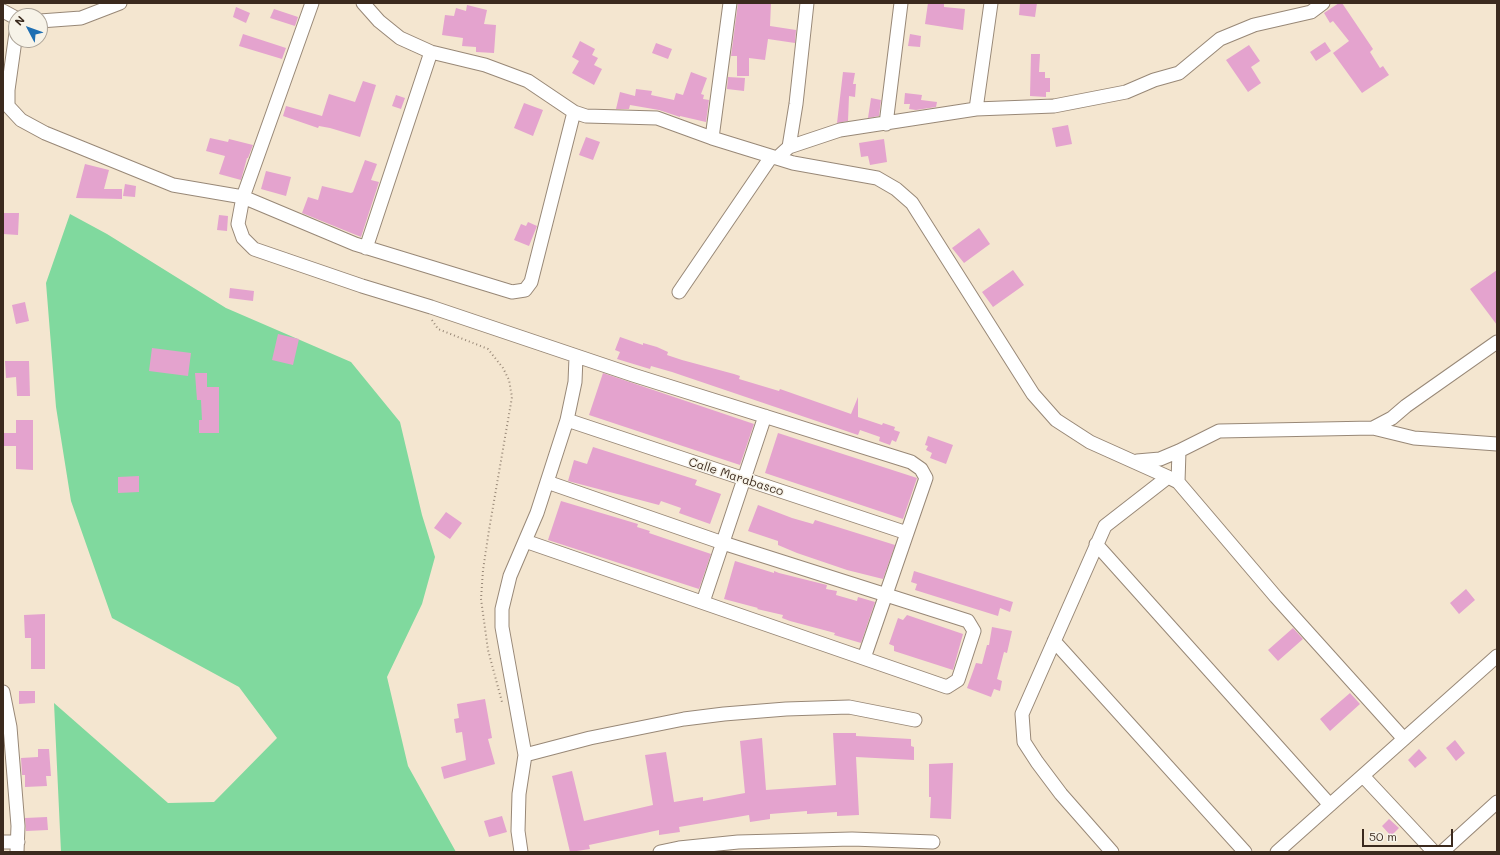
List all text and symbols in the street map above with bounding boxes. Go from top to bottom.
north arrow [8,8,48,48]
text: N [11,12,28,29]
street label: Calle Marabasco [687,455,785,499]
scale bar [1364,821,1455,847]
text: 50 m [1369,828,1397,844]

